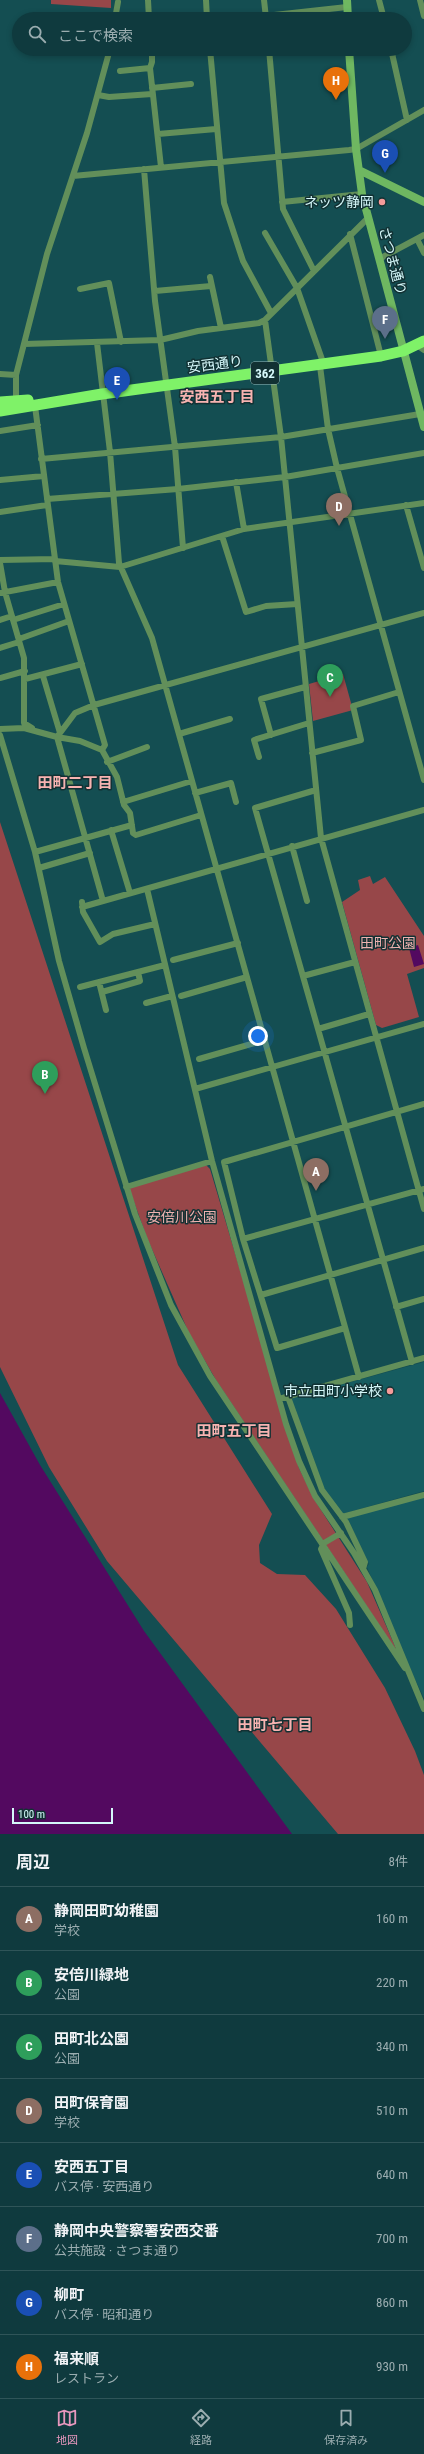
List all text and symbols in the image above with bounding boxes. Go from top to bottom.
search box [12,12,412,56]
icon: search [26,23,48,45]
text: ここで検索 [58,27,133,45]
pin: H [323,67,349,100]
pin: G [372,140,398,173]
place label: ネッツ静岡 [304,194,374,210]
marker: ネッツ静岡 [377,197,387,207]
street label: さつま通り [376,225,410,297]
pin: F [372,306,398,339]
street label: 安西通り [186,353,244,375]
road number: 362 [251,362,279,384]
pin: E [104,367,130,400]
district label: 安西五丁目 [179,388,255,406]
pin: D [326,493,352,526]
pin: C [317,664,343,697]
district label: 田町二丁目 [37,774,113,792]
park label: 田町公園 [360,935,416,951]
your location [248,1026,268,1046]
pin: B [32,1061,58,1094]
pin: A [303,1158,329,1191]
park label: 安倍川公園 [147,1209,217,1225]
place label: 市立田町小学校 [284,1383,382,1399]
marker: 市立田町小学校 [385,1386,395,1396]
district label: 田町五丁目 [196,1422,272,1440]
district label: 田町七丁目 [237,1716,313,1734]
scale bar [12,1806,113,1825]
text: 100 m [18,1808,45,1821]
text: 周辺 [16,1852,50,1872]
text: 8件 [389,1854,408,1869]
text: 静岡田町幼稚園 [54,1902,159,1920]
text: A [25,1911,33,1926]
text: 160 m [376,1911,408,1926]
text: 学校 [54,1923,80,1938]
text: 安倍川緑地 [54,1966,129,1984]
text: B [25,1975,33,1990]
text: 220 m [376,1975,408,1990]
text: 公園 [54,1987,80,2002]
text: 田町北公園 [54,2030,129,2048]
text: C [25,2039,33,2054]
text: 340 m [376,2039,408,2054]
text: 公園 [54,2051,80,2066]
text: 田町保育園 [54,2094,129,2112]
text: D [25,2103,33,2118]
text: 510 m [376,2103,408,2118]
text: 学校 [54,2115,80,2130]
text: 安西五丁目 [54,2158,129,2176]
text: E [26,2167,32,2182]
text: 640 m [376,2167,408,2182]
text: バス停 · 安西通り [54,2179,154,2194]
text: 静岡中央警察署安西交番 [54,2222,219,2240]
text: F [26,2231,32,2246]
text: 700 m [376,2231,408,2246]
text: 公共施設 · さつま通り [54,2243,180,2258]
text: 柳町 [54,2286,84,2304]
text: G [25,2295,33,2310]
text: 860 m [376,2295,408,2310]
text: バス停 · 昭和通り [54,2307,154,2322]
text: 福来順 [54,2350,99,2368]
text: H [25,2359,33,2374]
text: 930 m [376,2359,408,2374]
text: レストラン [54,2371,119,2386]
tab: 地図 [56,2407,78,2447]
tab: 経路 [190,2407,212,2447]
tab: 保存済み [324,2407,368,2447]

